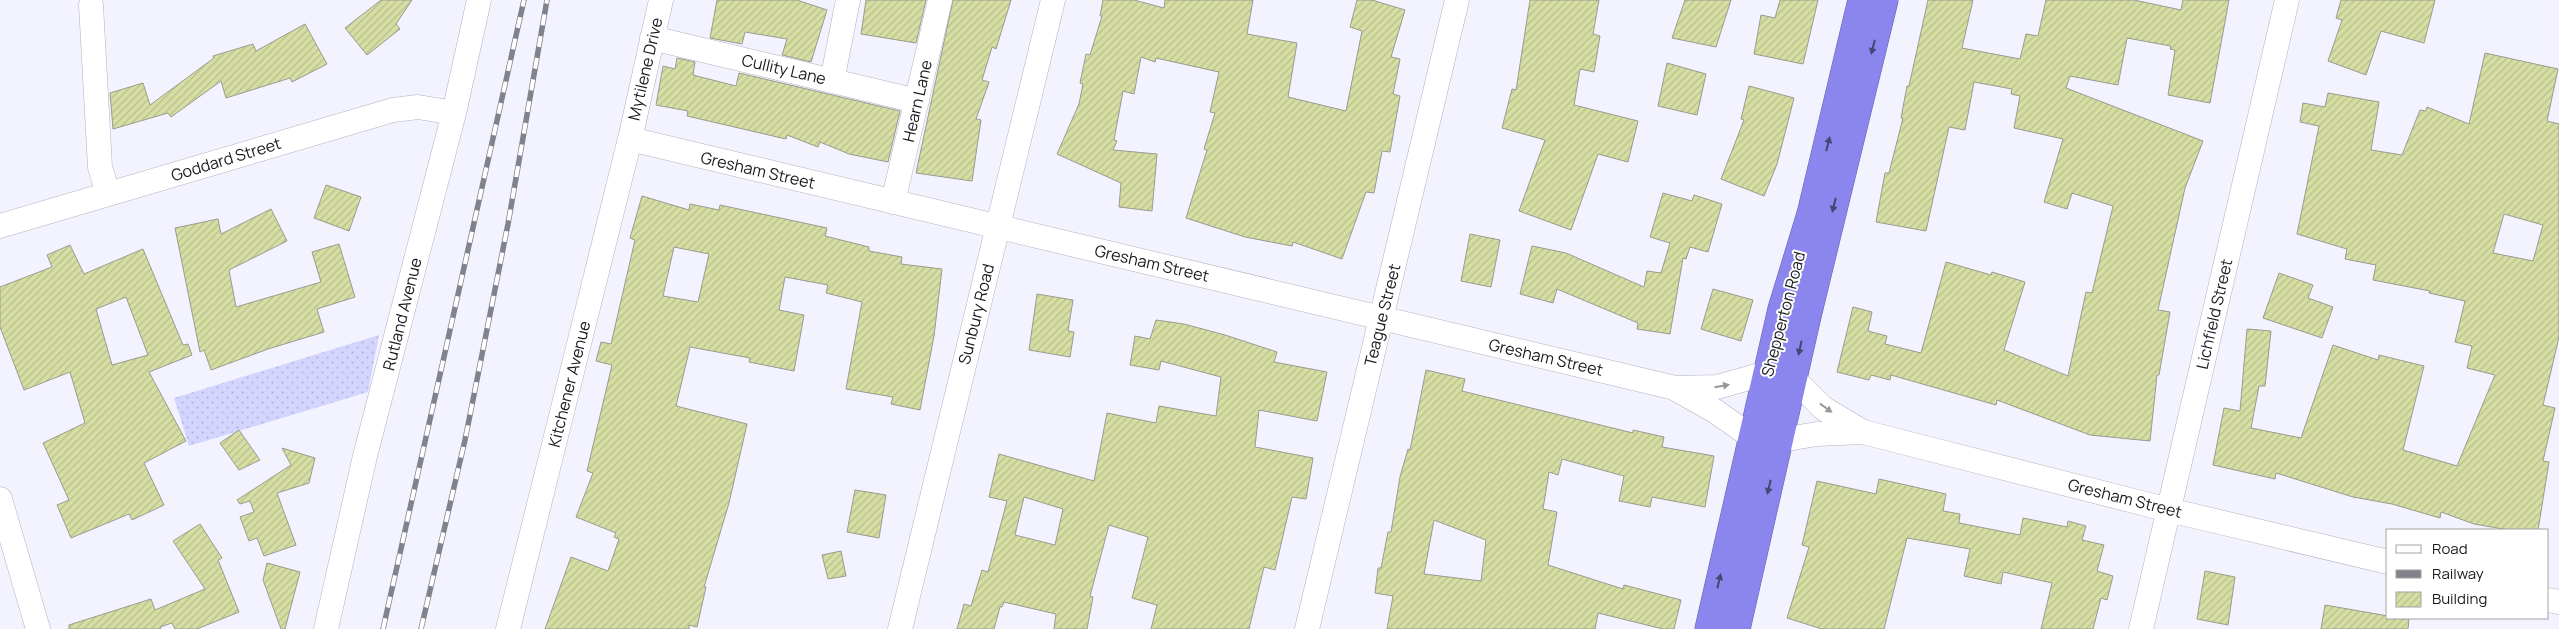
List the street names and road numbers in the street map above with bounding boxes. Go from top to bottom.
street label: Mytilene Drive [622,15,668,123]
street label: Cullity Lane [740,49,828,89]
street label: Hearn Lane [897,58,937,144]
street label: Goddard Street [168,132,284,186]
street label: Gresham Street [699,146,817,194]
street label: Gresham Street [1093,239,1211,287]
street label: Shepperton Road [1756,249,1810,379]
street label: Rutland Avenue [377,255,427,373]
street label: Lichfield Street [2191,257,2237,371]
street label: Sunbury Road [953,261,999,367]
street label: Teague Street [1359,261,1405,369]
street label: Kitchener Avenue [543,319,595,449]
street label: Gresham Street [1487,333,1605,381]
street label: Gresham Street [2066,473,2184,523]

